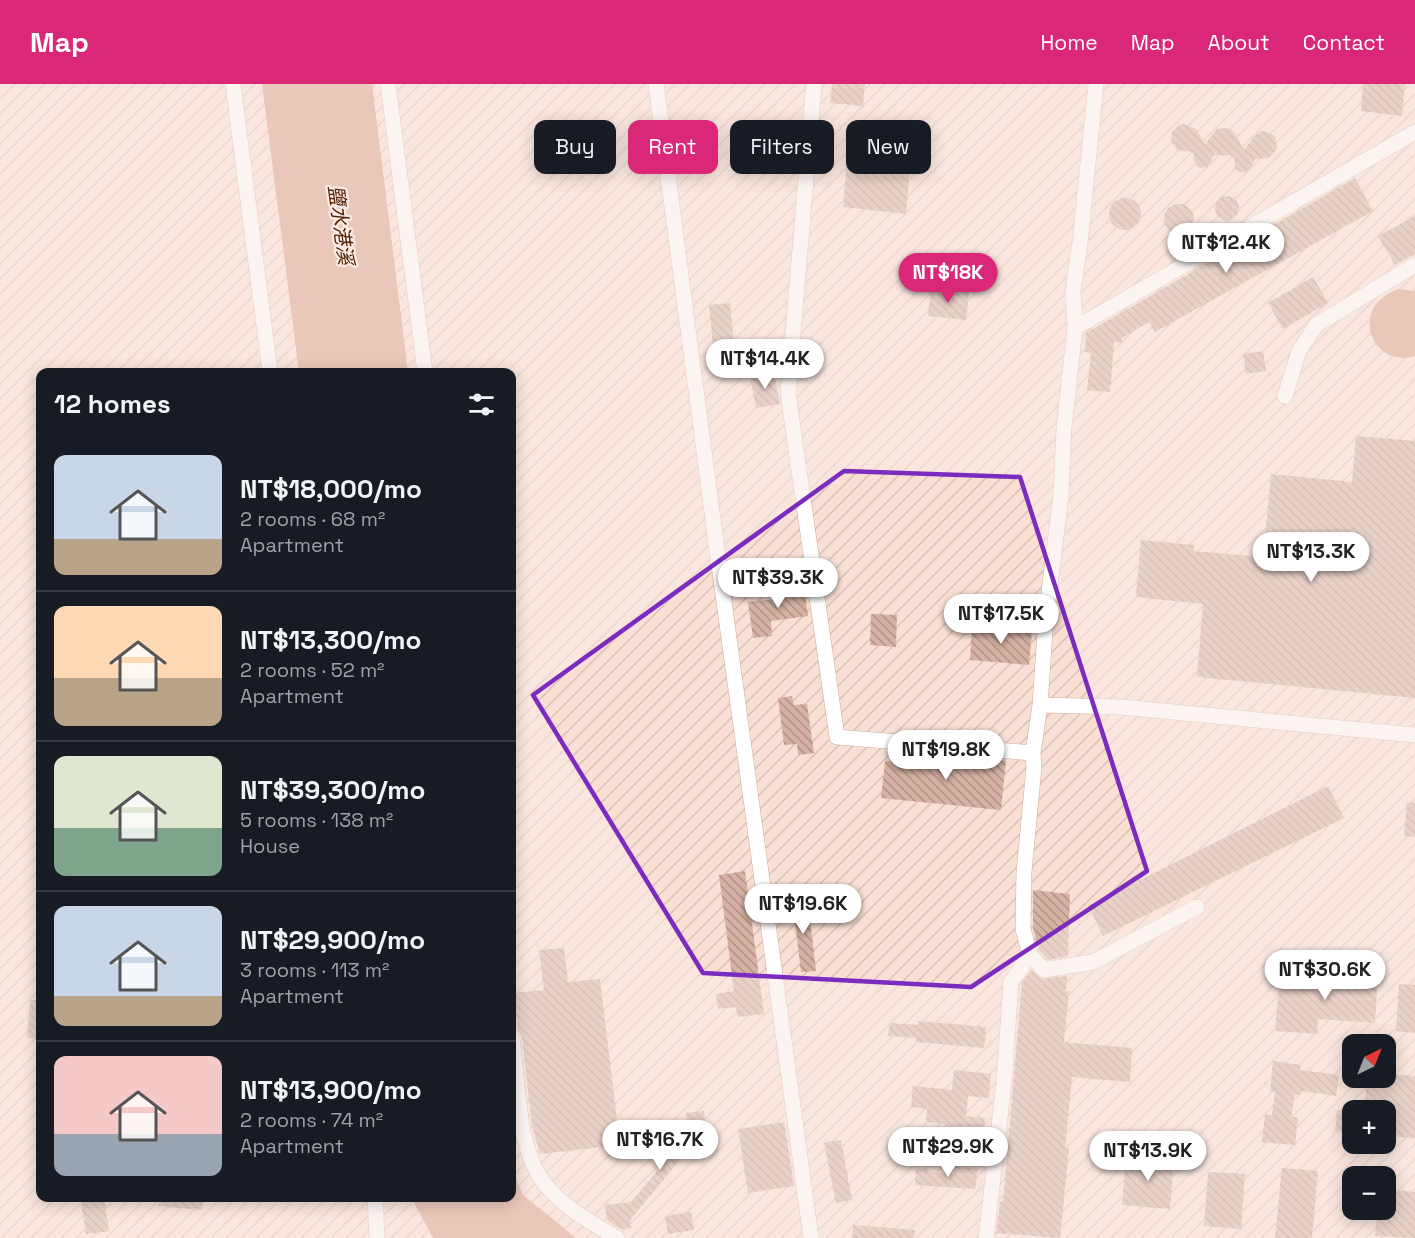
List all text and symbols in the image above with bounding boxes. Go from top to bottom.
text: Map [30,24,89,60]
text: Home [1040,29,1098,56]
text: Map [1131,29,1175,56]
text: About [1208,29,1270,56]
text: Contact [1303,29,1385,56]
chip: Buy [534,120,616,174]
chip: Rent [628,120,718,174]
chip: Filters [730,120,834,174]
chip: New [846,120,931,174]
water label: 鹽水港溪 [323,184,360,269]
pin: NT$12.4K [1164,223,1288,274]
text: NT$12.4K [1181,229,1271,255]
pin: NT$18K [899,253,997,304]
text: NT$18K [913,259,983,285]
pin: NT$14.4K [703,339,827,390]
text: NT$14.4K [720,345,810,371]
text: 12 homes [54,387,171,421]
icon: filters [465,388,498,421]
text: NT$18,000/mo [240,472,422,506]
icon: home [102,479,174,551]
text: 2 rooms · 68 m² [240,506,385,532]
text: Apartment [240,532,344,558]
pin: NT$13.3K [1249,532,1373,583]
text: NT$13.3K [1266,538,1356,564]
pin: NT$39.3K [716,558,840,609]
text: NT$39.3K [732,564,824,590]
pin: NT$17.5K [939,594,1063,645]
text: NT$17.5K [958,600,1044,626]
text: NT$13,300/mo [240,623,421,657]
icon: home [102,630,174,702]
text: 2 rooms · 52 m² [240,657,384,683]
text: Apartment [240,683,344,709]
pin: NT$19.8K [884,730,1008,781]
text: NT$19.8K [902,736,990,762]
text: NT$39,300/mo [240,773,425,807]
icon: home [102,780,174,852]
text: 5 rooms · 138 m² [240,807,393,833]
text: House [240,833,300,859]
pin: NT$19.6K [741,884,865,935]
text: NT$19.6K [758,890,848,916]
text: NT$29,900/mo [240,923,425,957]
icon: home [102,930,174,1002]
pin: NT$30.6K [1263,950,1387,1001]
text: NT$30.6K [1279,956,1371,982]
text: 3 rooms · 113 m² [240,957,389,983]
text: Apartment [240,983,344,1009]
north arrow [1342,1034,1396,1088]
map controls [1342,1034,1396,1220]
text: NT$13,900/mo [240,1073,422,1107]
icon: home [102,1080,174,1152]
button: + [1342,1100,1396,1154]
text: 2 rooms · 74 m² [240,1107,383,1133]
pin: NT$16.7K [598,1120,722,1171]
text: NT$16.7K [616,1126,704,1152]
pin: NT$29.9K [886,1127,1010,1178]
pin: NT$13.9K [1086,1131,1210,1182]
text: Apartment [240,1133,344,1159]
text: NT$29.9K [902,1133,994,1159]
text: NT$13.9K [1103,1137,1193,1163]
button: − [1342,1166,1396,1220]

